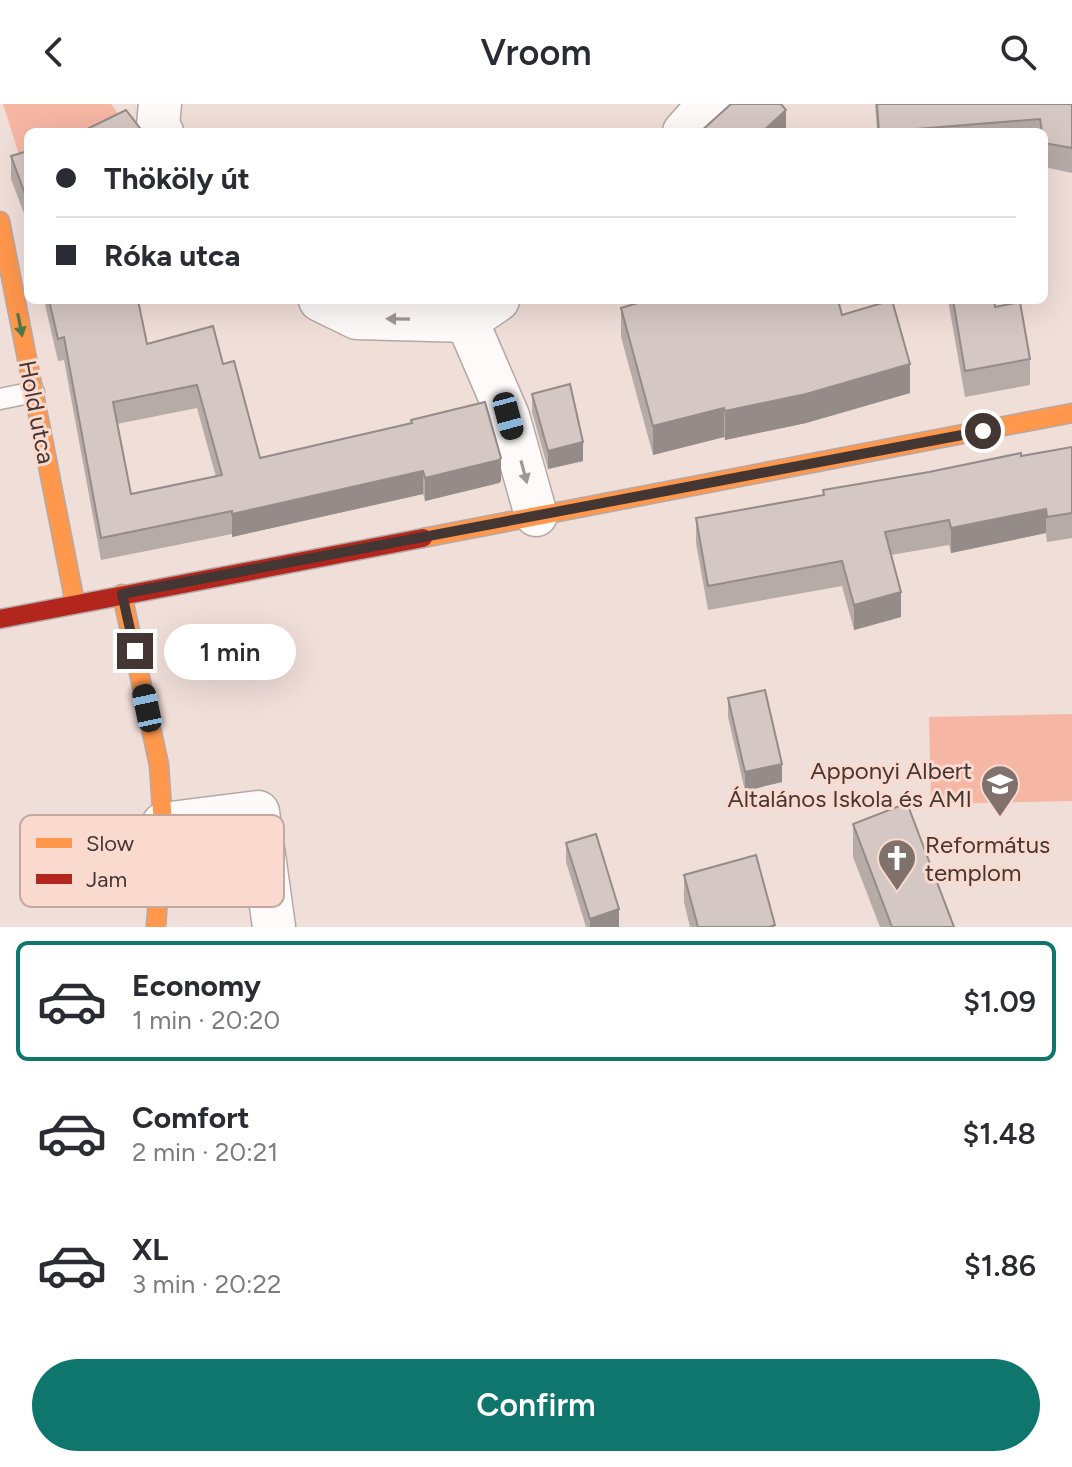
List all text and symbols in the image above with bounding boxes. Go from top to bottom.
icon: back [32,30,76,74]
icon: search [996,30,1040,74]
text: Vroom [480,31,592,74]
text: Thököly út [104,160,250,197]
text: Róka utca [104,237,240,274]
one-way arrow [15,313,27,338]
one-way arrow [385,313,410,325]
street label: Hold utca [13,358,61,466]
car [490,390,526,442]
route start [965,413,1001,449]
one-way arrow [518,460,531,484]
callout: 1 min [163,623,295,679]
route end [117,633,153,669]
text: 1 min [200,636,260,668]
car [130,682,164,734]
place label: Apponyi Albert Általános Iskola és AMI [728,756,972,813]
school or university icon: Apponyi Albert Általános Iskola és AMI [979,763,1021,818]
legend [20,815,284,907]
text: Slow [86,830,135,857]
place label: Református templom [925,830,1050,887]
church icon: Református templom [876,837,918,892]
text: Jam [86,866,127,893]
icon: car [36,965,108,1037]
text: Economy [132,967,261,1004]
text: $1.09 [963,983,1036,1020]
text: 1 min · 20:20 [132,1004,280,1036]
icon: car [36,1097,108,1169]
text: Comfort [132,1099,250,1136]
text: $1.48 [963,1115,1036,1152]
text: 2 min · 20:21 [132,1136,278,1168]
icon: car [36,1229,108,1301]
text: XL [132,1231,168,1268]
text: $1.86 [964,1247,1036,1284]
text: 3 min · 20:22 [132,1268,282,1300]
button: Confirm [32,1359,1040,1451]

